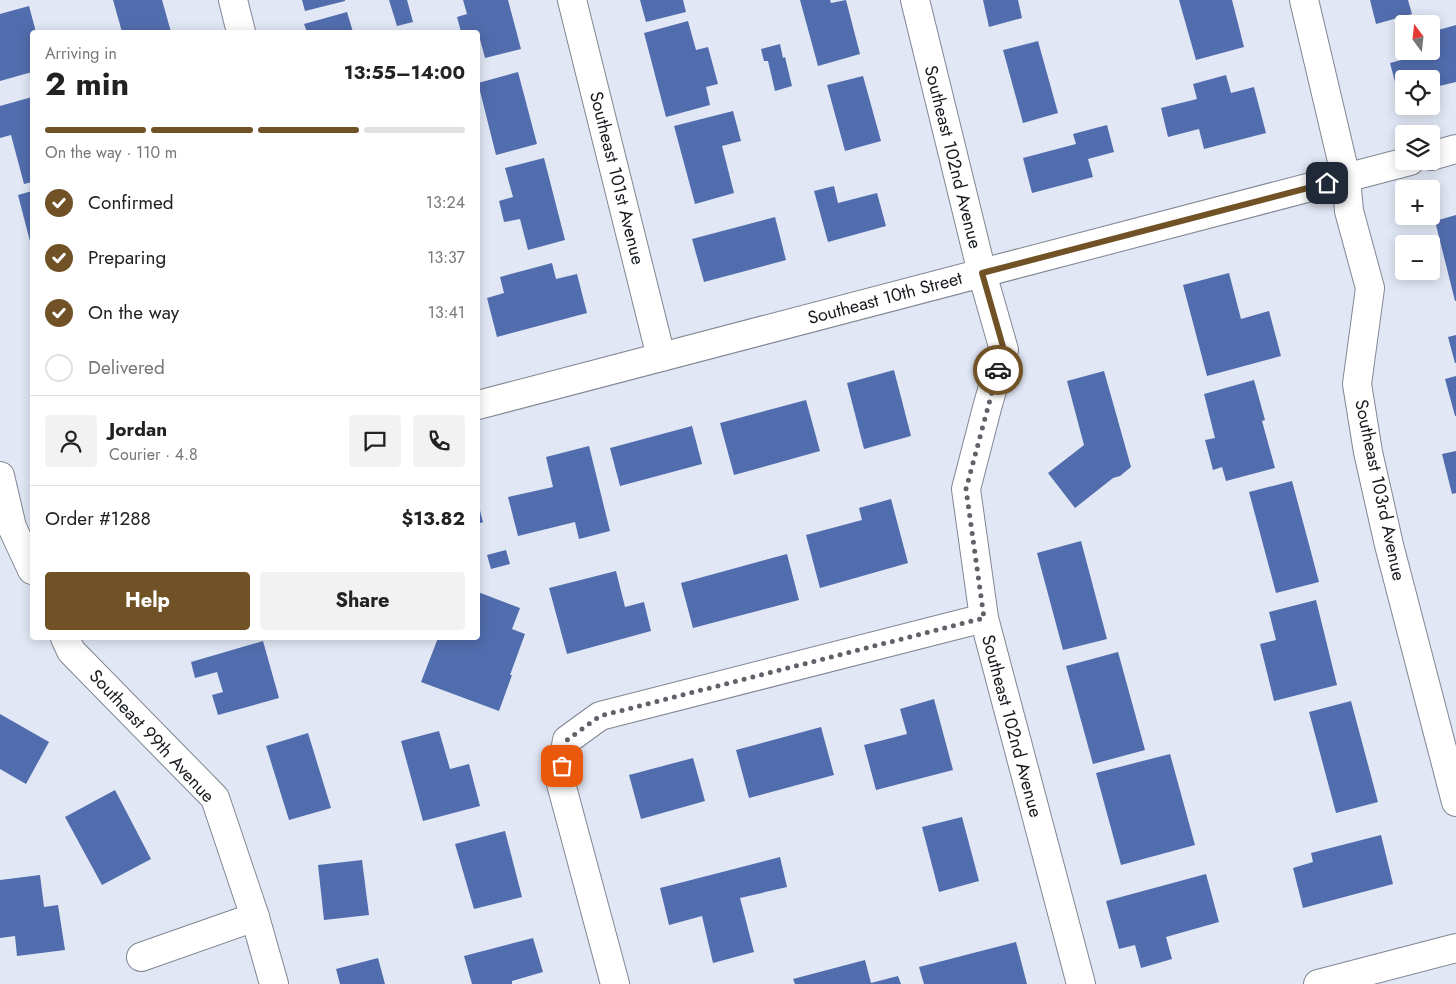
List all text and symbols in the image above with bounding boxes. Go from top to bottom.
north arrow [1395,15,1440,60]
map controls [1395,15,1440,280]
text: Arriving in [45,42,117,65]
text: 13:55–14:00 [344,59,465,86]
text: 2 min [45,61,129,107]
street label: Southeast 102nd Avenue [918,63,988,251]
button: locate [1395,70,1440,115]
street label: Southeast 101st Avenue [583,89,651,267]
button: layers [1395,125,1440,170]
text: On the way · 110 m [45,141,177,164]
pin [1306,162,1348,204]
icon: home [1313,169,1341,197]
button: + [1395,180,1440,225]
icon: check [45,189,73,217]
text: Confirmed [88,189,174,216]
text: 13:24 [426,191,465,214]
button: − [1395,235,1440,280]
icon: check [45,244,73,272]
text: Preparing [88,244,166,271]
text: 13:37 [427,246,465,269]
street label: Southeast 10th Street [805,265,966,331]
icon: check [45,299,73,327]
text: On the way [88,299,179,326]
text: 13:41 [428,301,465,324]
courier [973,345,1023,395]
text: Delivered [88,354,165,381]
icon: car [984,356,1012,384]
street label: Southeast 103rd Avenue [1348,397,1412,583]
button: person [45,415,97,467]
button: chat [349,415,401,467]
button: phone [413,415,465,467]
text: Jordan [109,416,167,443]
text: Courier · 4.8 [109,443,198,466]
text: Order #1288 [45,505,151,532]
text: $13.82 [402,505,465,532]
button: Help [45,572,250,630]
button: Share [260,572,465,630]
street label: Southeast 102nd Avenue [975,632,1049,820]
street label: Southeast 99th Avenue [83,664,221,808]
pin [541,745,583,787]
icon: bag [548,752,576,780]

